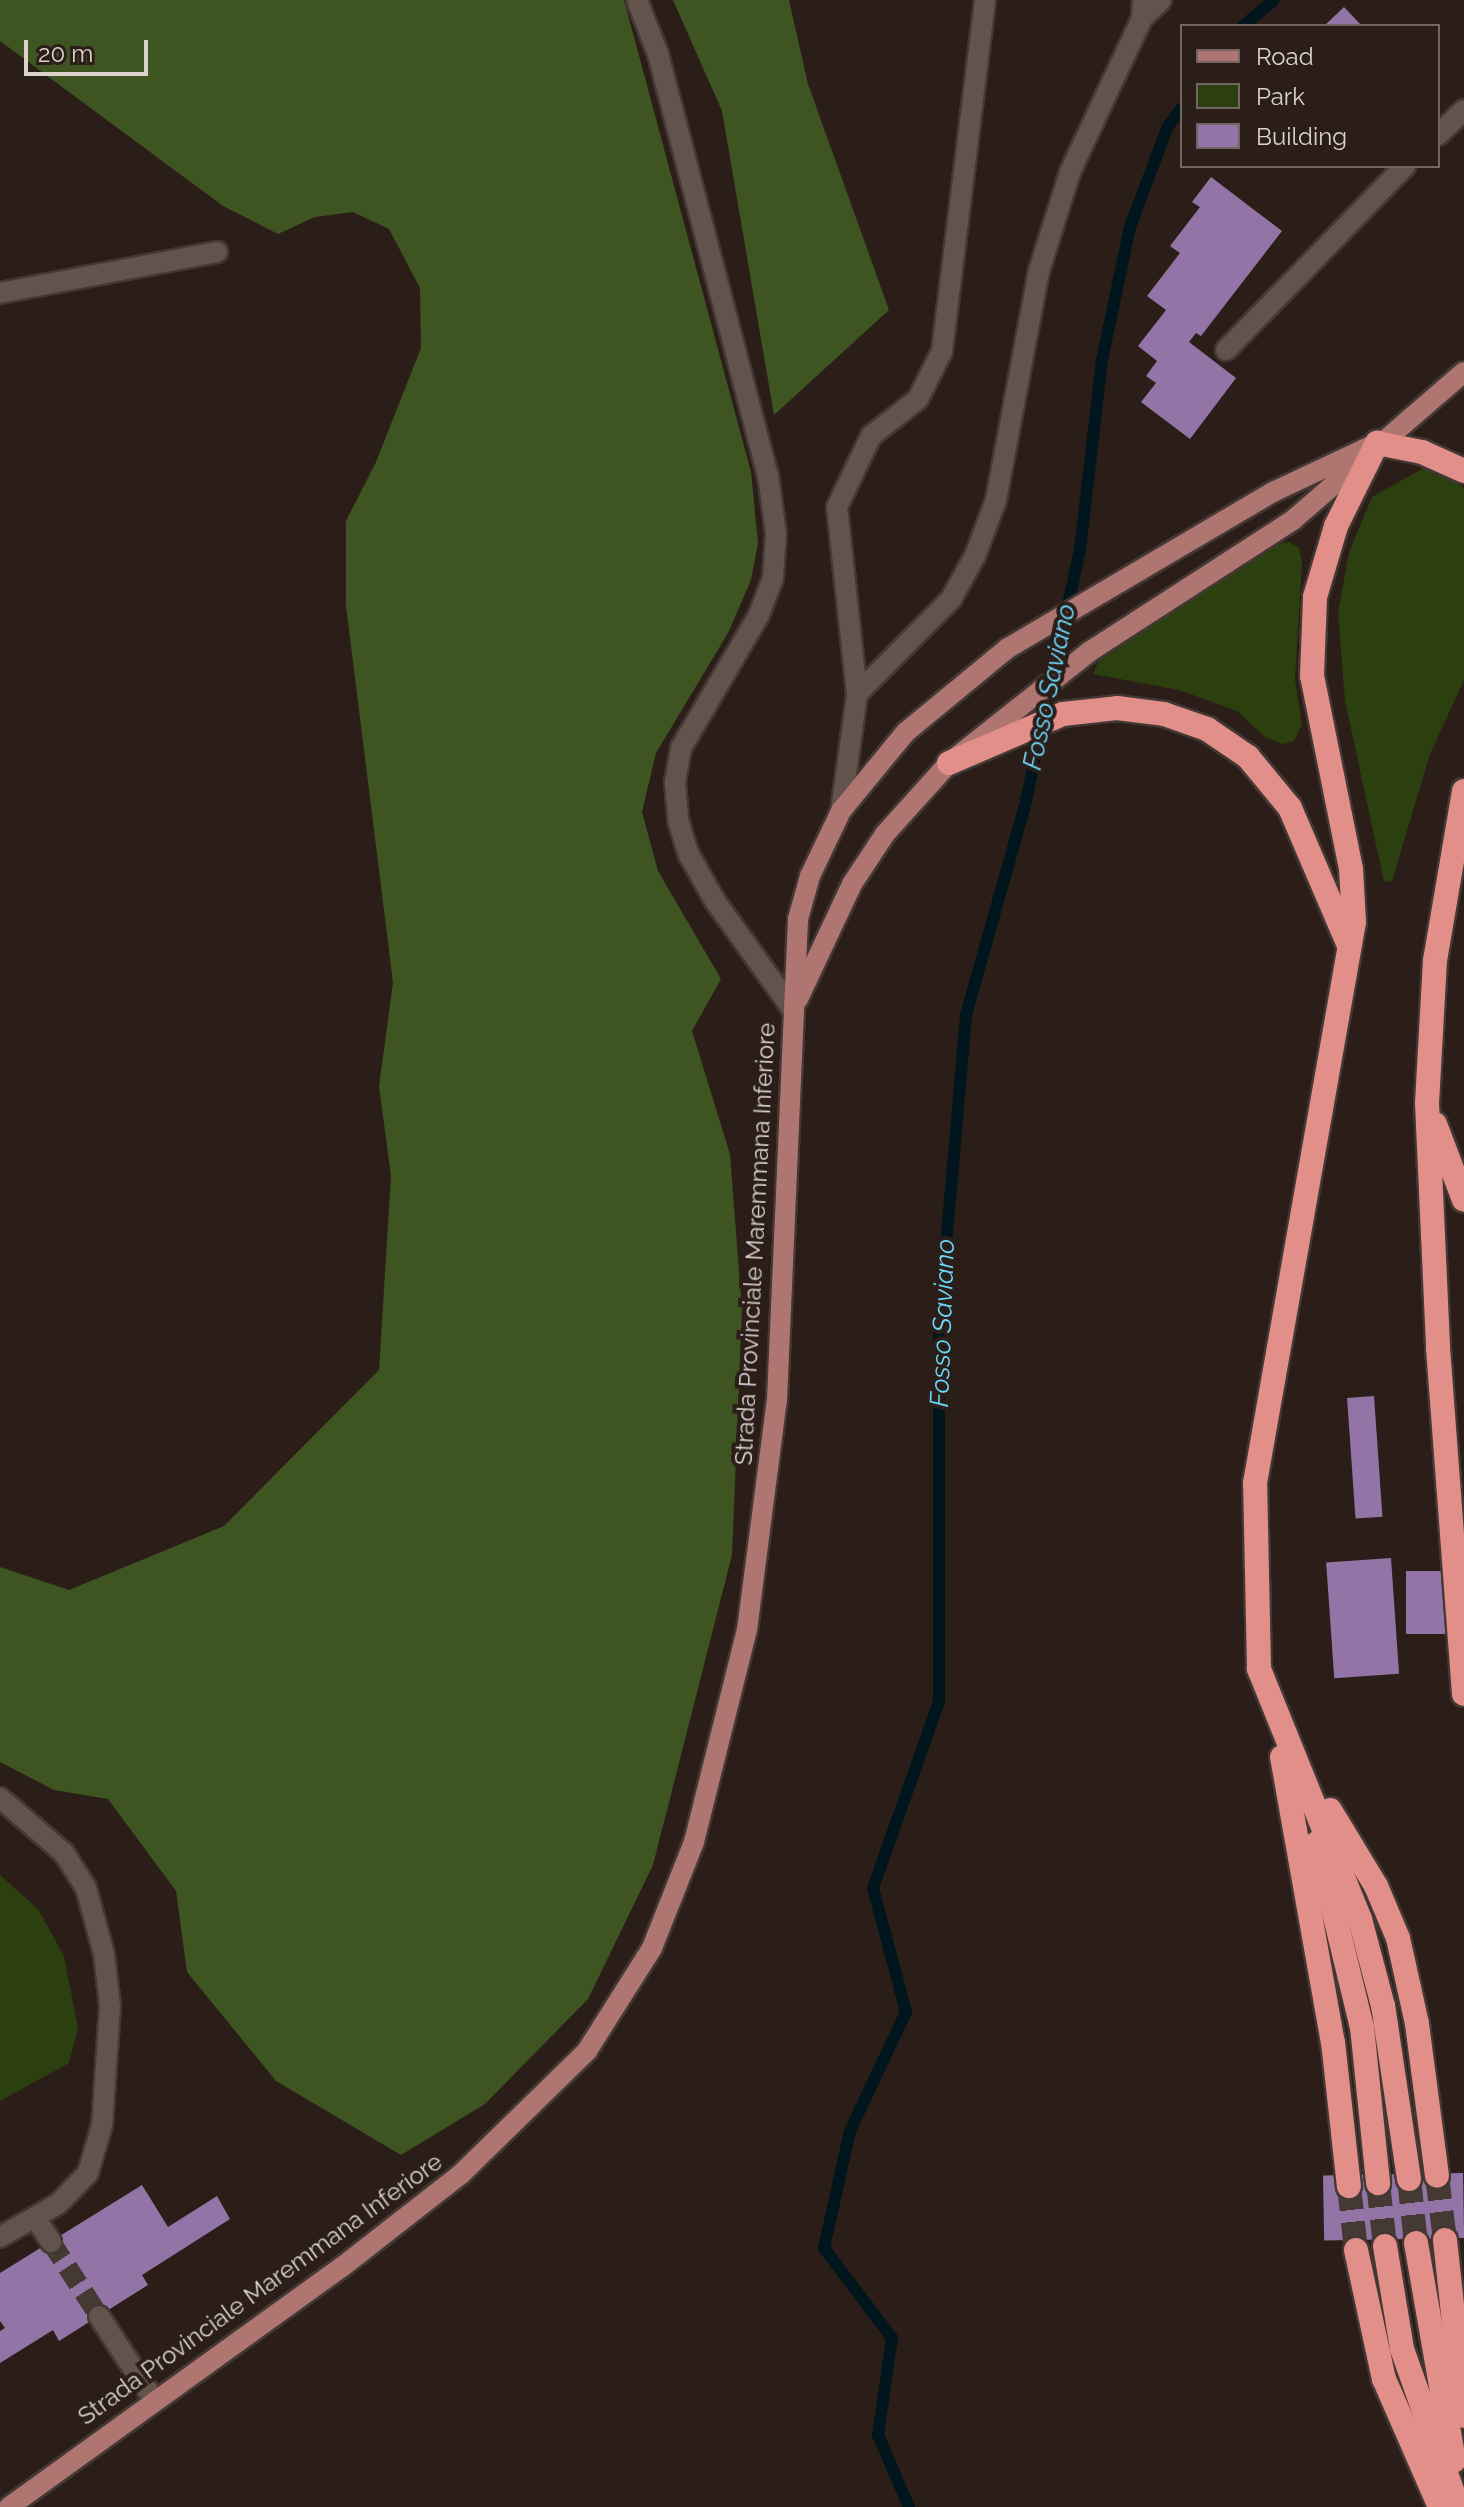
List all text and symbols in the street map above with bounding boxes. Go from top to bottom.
scale bar [28,24,152,74]
legend [1180,24,1440,168]
text: 20 m [38,39,93,68]
text: Road [1256,42,1314,71]
text: Park [1256,82,1305,111]
text: Building [1256,122,1347,151]
water label: Fosso Saviano [1017,601,1083,773]
street label: Strada Provinciale Maremmana Inferiore [729,1022,781,1466]
water label: Fosso Saviano [924,1238,962,1408]
street label: Strada Provinciale Maremmana Inferiore [72,2147,448,2431]

